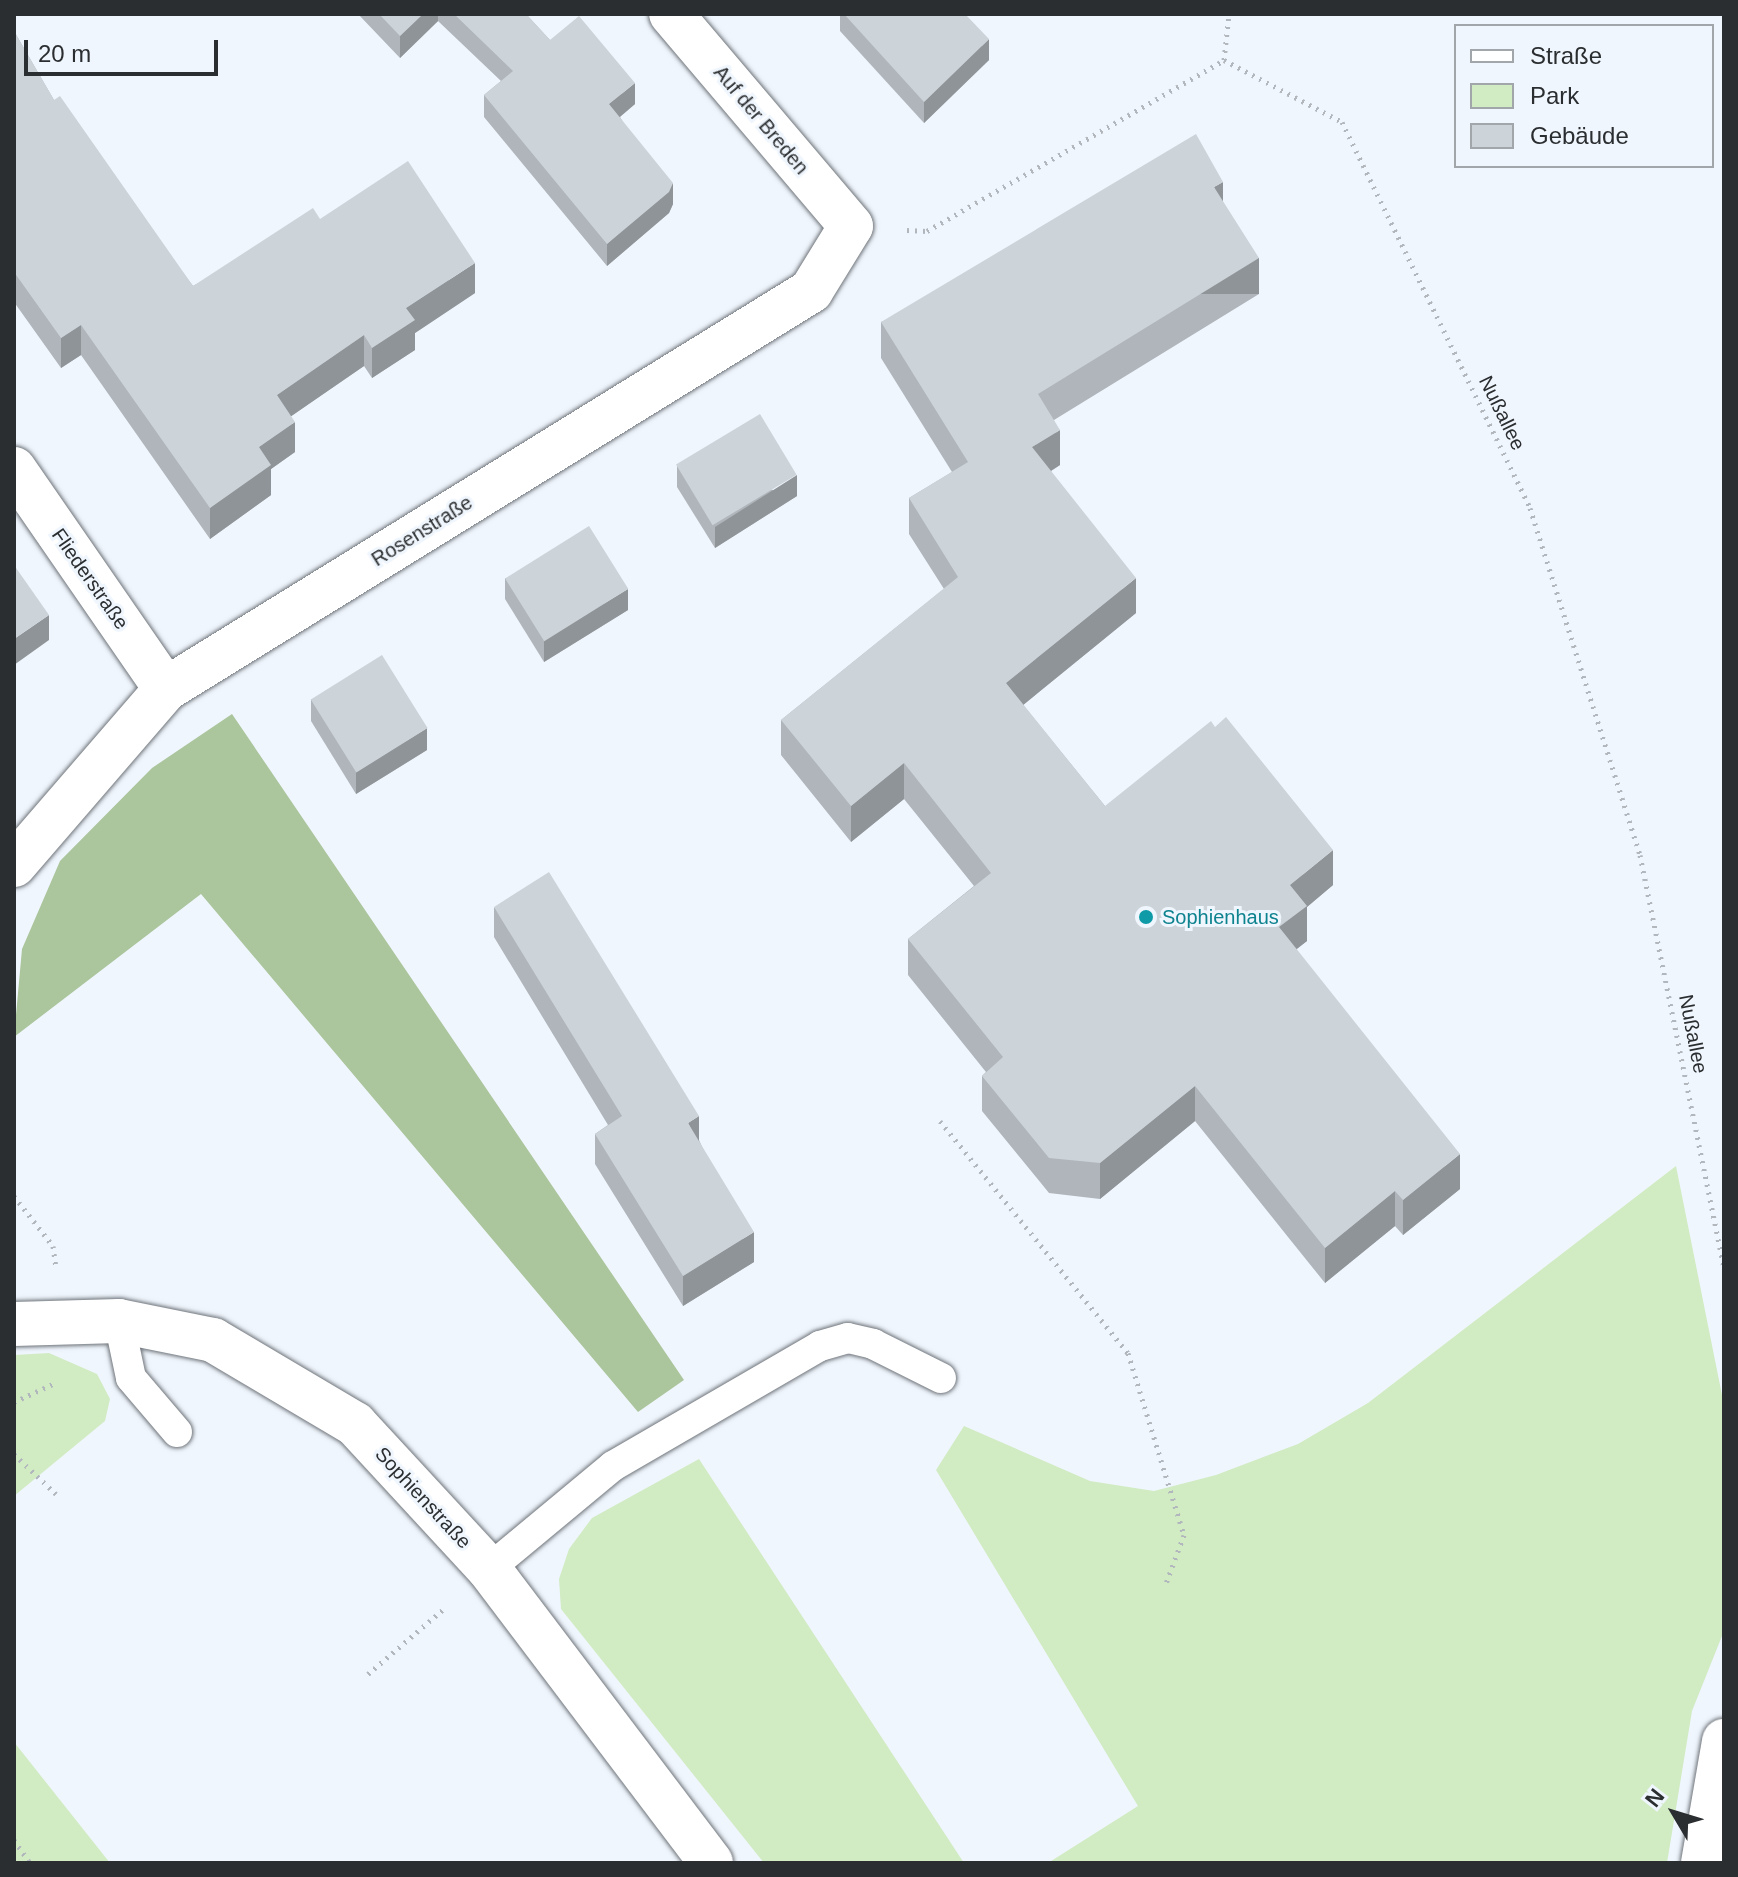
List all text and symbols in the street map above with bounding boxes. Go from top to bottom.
scale bar [28,24,222,74]
legend [1454,24,1714,168]
text: 20 m [38,40,91,67]
text: Straße [1530,42,1602,69]
street label: Auf der Breden [709,61,813,179]
text: Park [1530,82,1579,109]
text: Gebäude [1530,122,1629,149]
street label: Nußallee [1474,372,1530,454]
street label: Rosenstraße [367,490,477,572]
street label: Fliederstraße [46,524,134,634]
place label: Sophienhaus [1162,905,1279,929]
marker: Sophienhaus [1137,908,1155,926]
street label: Nußallee [1674,992,1712,1076]
street label: Sophienstraße [370,1442,476,1554]
north arrow [1634,1773,1714,1853]
text: N [1640,1784,1669,1812]

